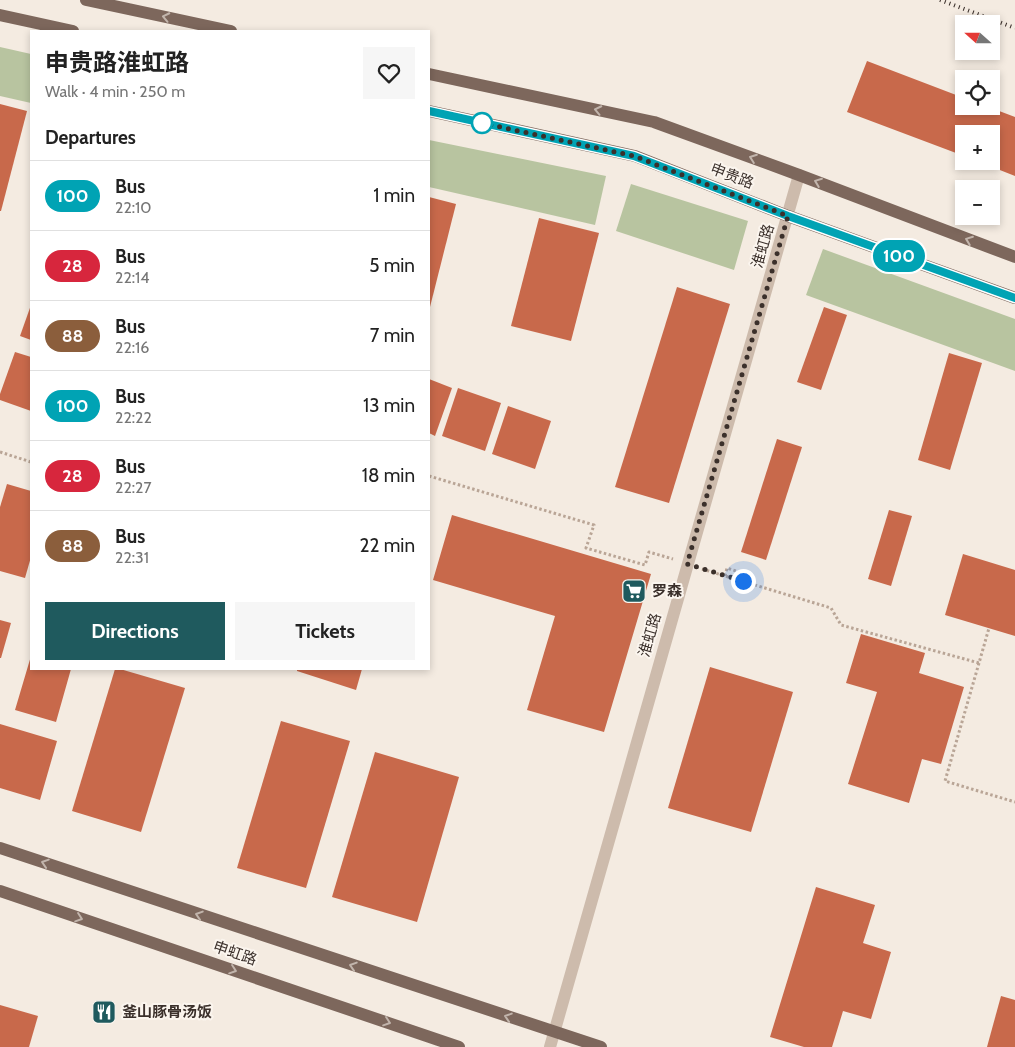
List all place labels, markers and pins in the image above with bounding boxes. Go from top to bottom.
unlabelled marker [471,112,493,134]
supermarket icon: 罗森 [621,578,647,604]
place label: 罗森 [652,582,682,600]
restaurant icon: 釜山豚骨汤饭 [91,999,117,1025]
place label: 釜山豚骨汤饭 [122,1003,212,1021]

